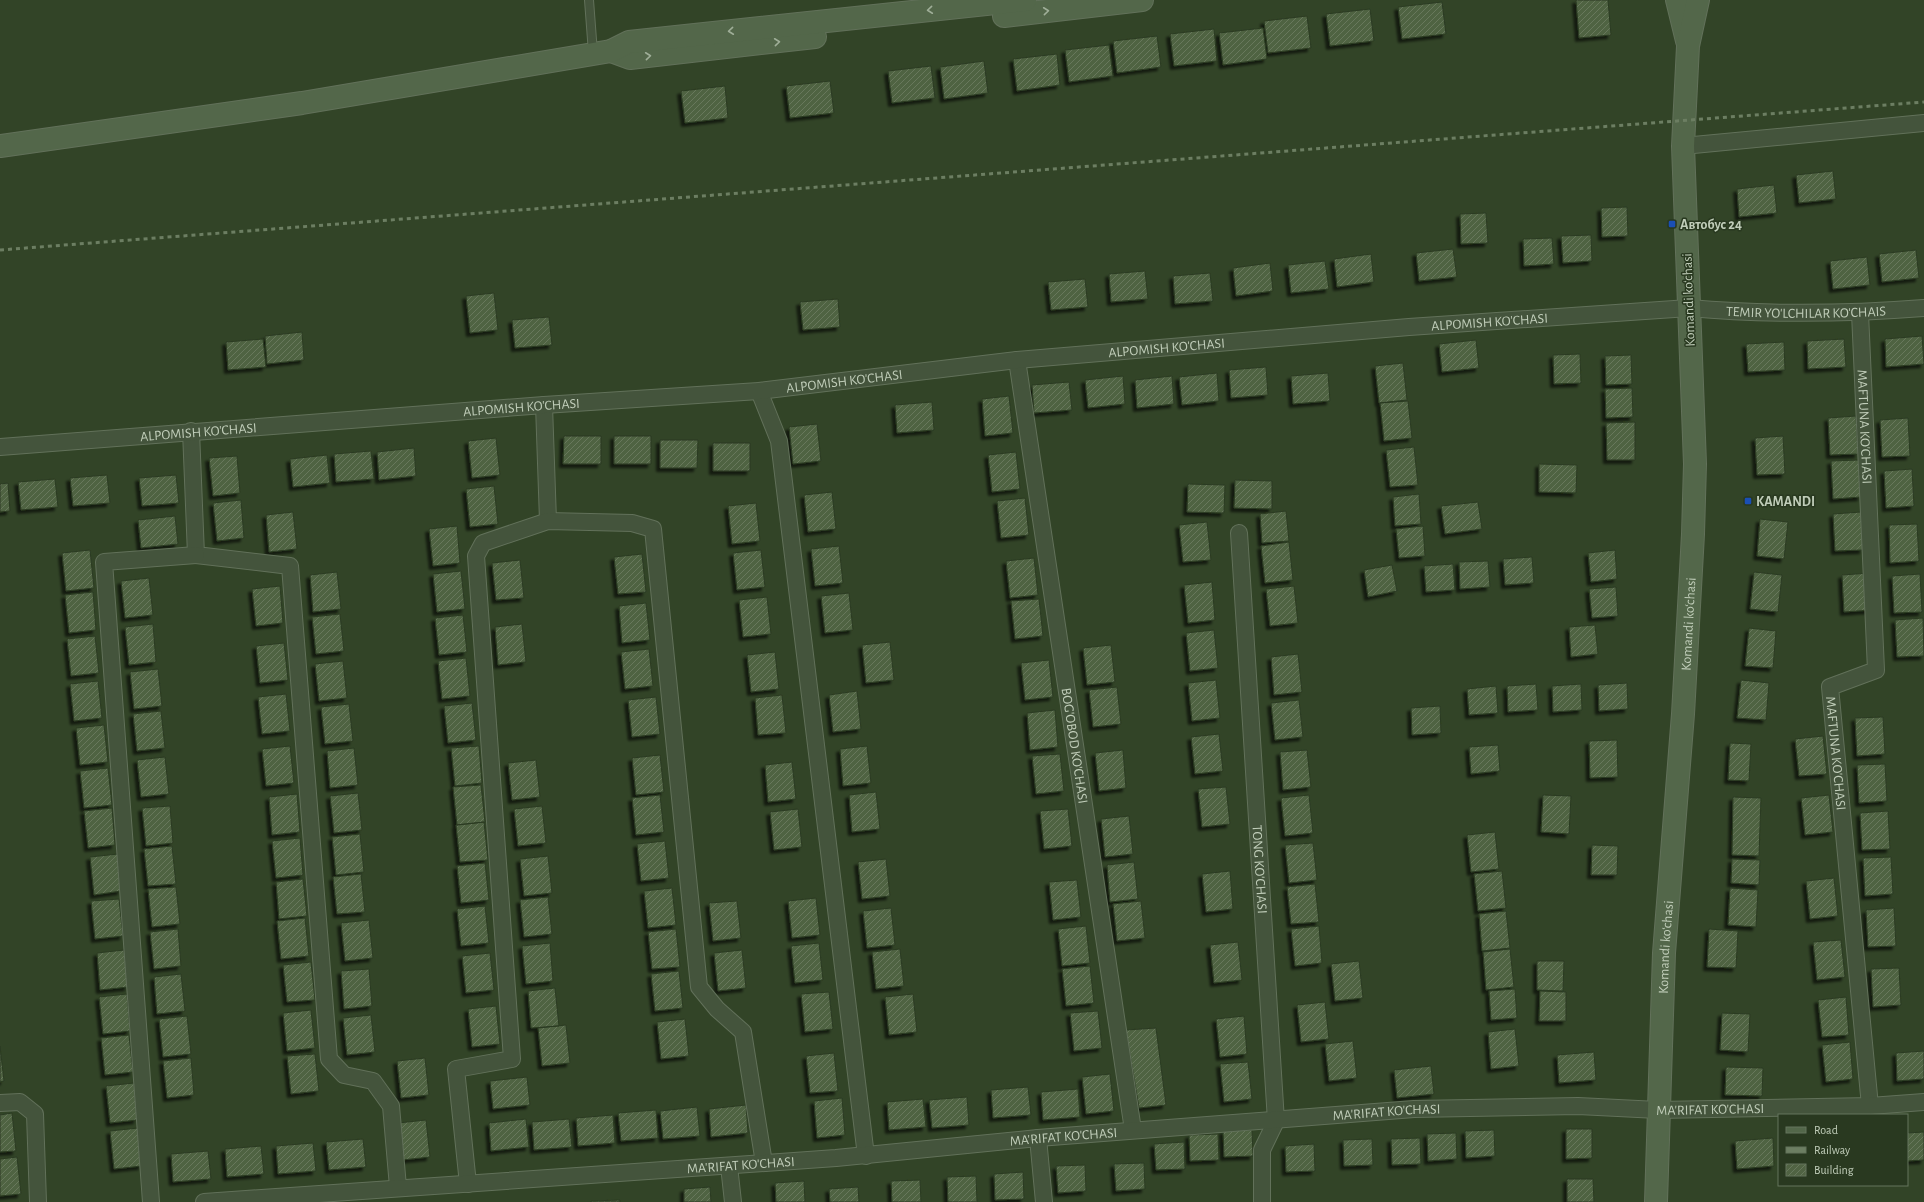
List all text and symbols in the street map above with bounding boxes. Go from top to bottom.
one-way arrow [927,5,933,14]
one-way arrow [1043,7,1049,16]
one-way arrow [728,26,734,35]
one-way arrow [774,37,781,46]
one-way arrow [645,52,651,61]
place label: Автобус 24 [1680,218,1742,232]
marker: Автобус 24 [1667,219,1677,229]
street label: Komandi ko‘chasi [1680,253,1698,347]
street label: TEMIR YO'LCHILAR KO'CHAIS [1726,305,1886,321]
street label: ALPOMISH KO'CHASI [1431,312,1548,333]
street label: ALPOMISH KO'CHASI [1108,337,1225,360]
street label: ALPOMISH KO'CHASI [786,368,903,396]
street label: MAFTUNA KO'CHASI [1855,369,1874,485]
street label: ALPOMISH KO'CHASI [463,397,580,419]
street label: ALPOMISH KO'CHASI [140,421,257,444]
place label: KAMANDI [1756,495,1815,509]
marker: KAMANDI [1743,496,1753,506]
street label: Komandi ko‘chasi [1679,577,1699,671]
street label: BOG'OBOD KO'CHASI [1058,687,1090,805]
street label: MAFTUNA KO'CHASI [1823,696,1848,811]
street label: TONG KO'CHASI [1249,825,1269,914]
street label: Komandi ko‘chasi [1657,900,1676,994]
street label: MA'RIFAT KO'CHASI [1656,1102,1764,1118]
street label: MA'RIFAT KO'CHASI [1332,1103,1440,1123]
legend [1778,1114,1908,1186]
text: Road [1814,1124,1838,1136]
street label: MA'RIFAT KO'CHASI [1009,1126,1118,1149]
text: Railway [1814,1144,1850,1157]
street label: MA'RIFAT KO'CHASI [686,1155,795,1176]
text: Building [1814,1164,1854,1176]

